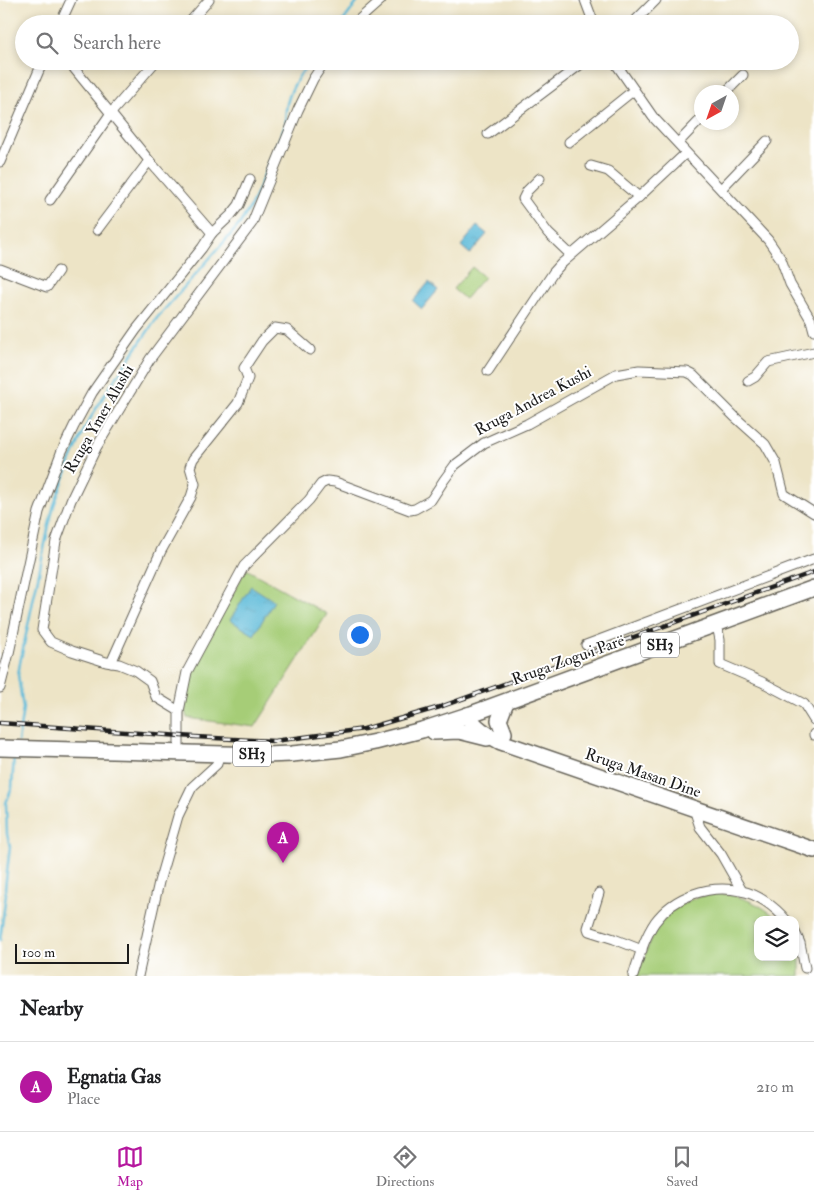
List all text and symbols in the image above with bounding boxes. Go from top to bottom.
search box [15,15,799,70]
icon: search [33,29,61,57]
text: Search here [73,31,161,55]
north arrow [694,85,739,130]
street label: Rruga Ymer Alushi [60,361,138,477]
street label: Rruga Andrea Kushi [471,362,595,440]
your location [347,622,373,648]
street label: Rruga Zogu i Parë [509,630,627,690]
road number: SH3 [641,632,679,658]
road number: SH3 [233,742,271,766]
street label: Rruga Masan Dine [582,744,704,802]
pin: A [267,822,299,863]
map controls [754,916,799,961]
button: layers [754,916,799,961]
scale bar [15,941,129,964]
text: 100 m [22,944,55,961]
text: Nearby [20,995,83,1022]
text: Egnatia Gas [67,1065,161,1089]
text: A [31,1077,41,1097]
text: 210 m [756,1077,794,1097]
text: Place [67,1089,100,1109]
tab: Map [116,1143,144,1190]
tab: Directions [376,1143,434,1190]
tab: Saved [666,1143,698,1190]

